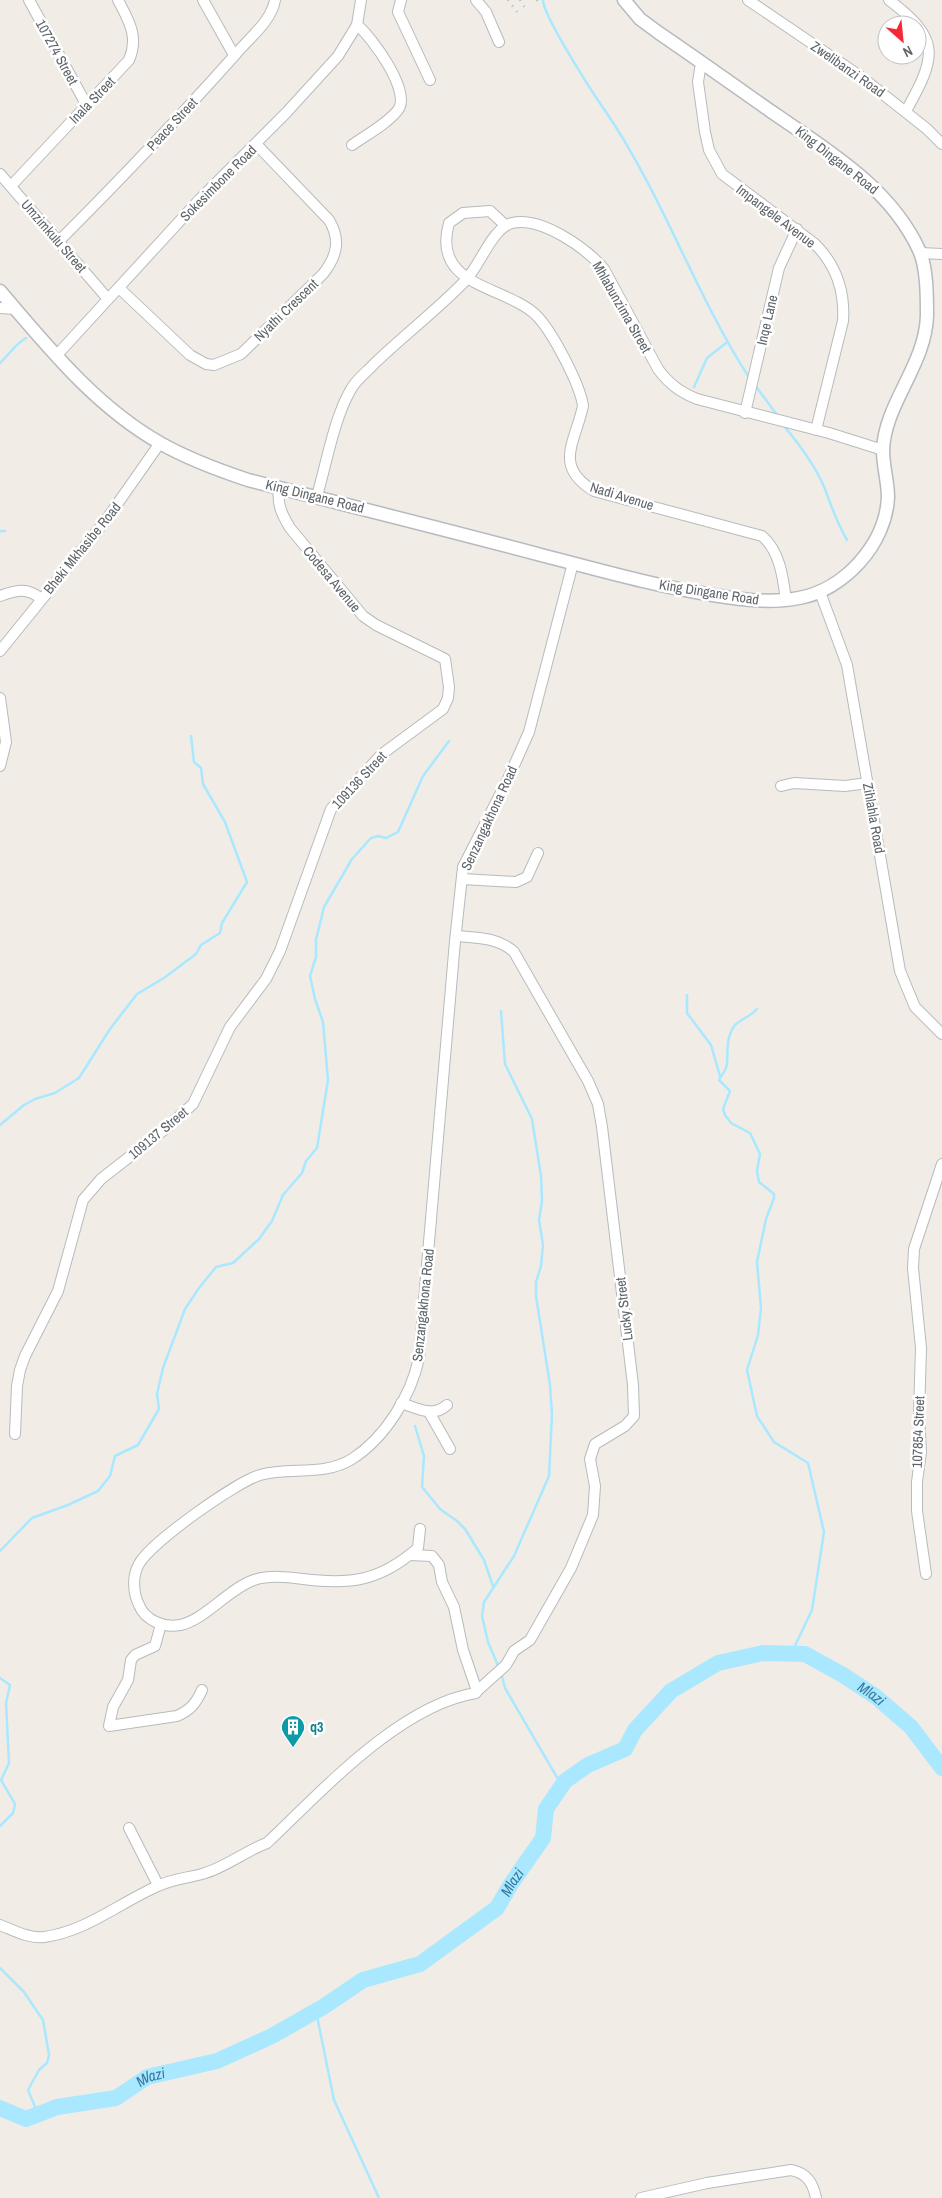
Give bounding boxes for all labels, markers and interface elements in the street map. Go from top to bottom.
north arrow [877,15,927,65]
street label: 107274 Street [32,16,82,88]
street label: Zwelibanzi Road [808,37,888,101]
text: N [900,42,916,61]
street label: Inala Street [65,73,119,127]
street label: Peace Street [143,94,201,154]
street label: King Dingane Road [792,122,882,198]
street label: Sokesimbone Road [176,141,260,225]
street label: Impangele Avenue [733,180,819,252]
street label: Umzimkulu Street [17,196,91,276]
street label: Mhlabunzima Street [589,258,655,356]
street label: Nyathi Crescent [250,275,322,345]
street label: Inqe Lane [752,293,782,347]
street label: King Dingane Road [264,475,366,517]
street label: Nadi Avenue [588,478,656,514]
street label: Bheki Mkhasibe Road [39,498,125,598]
street label: Codesa Avenue [299,542,365,616]
street label: King Dingane Road [658,575,760,609]
street label: 109136 Street [328,747,390,813]
street label: Senzangakhona Road [457,763,521,873]
street label: Zihlahla Road [859,781,889,855]
street label: 109137 Street [125,1103,191,1163]
street label: Senzangakhona Road [408,1248,438,1362]
street label: Lucky Street [611,1276,637,1342]
street label: 107854 Street [908,1396,928,1468]
water label: Mlazi [854,1676,890,1711]
building icon: q3 [280,1714,306,1748]
place label: q3 [310,1718,323,1736]
water label: Mlazi [495,1863,529,1900]
water label: Mlazi [131,2062,167,2092]

